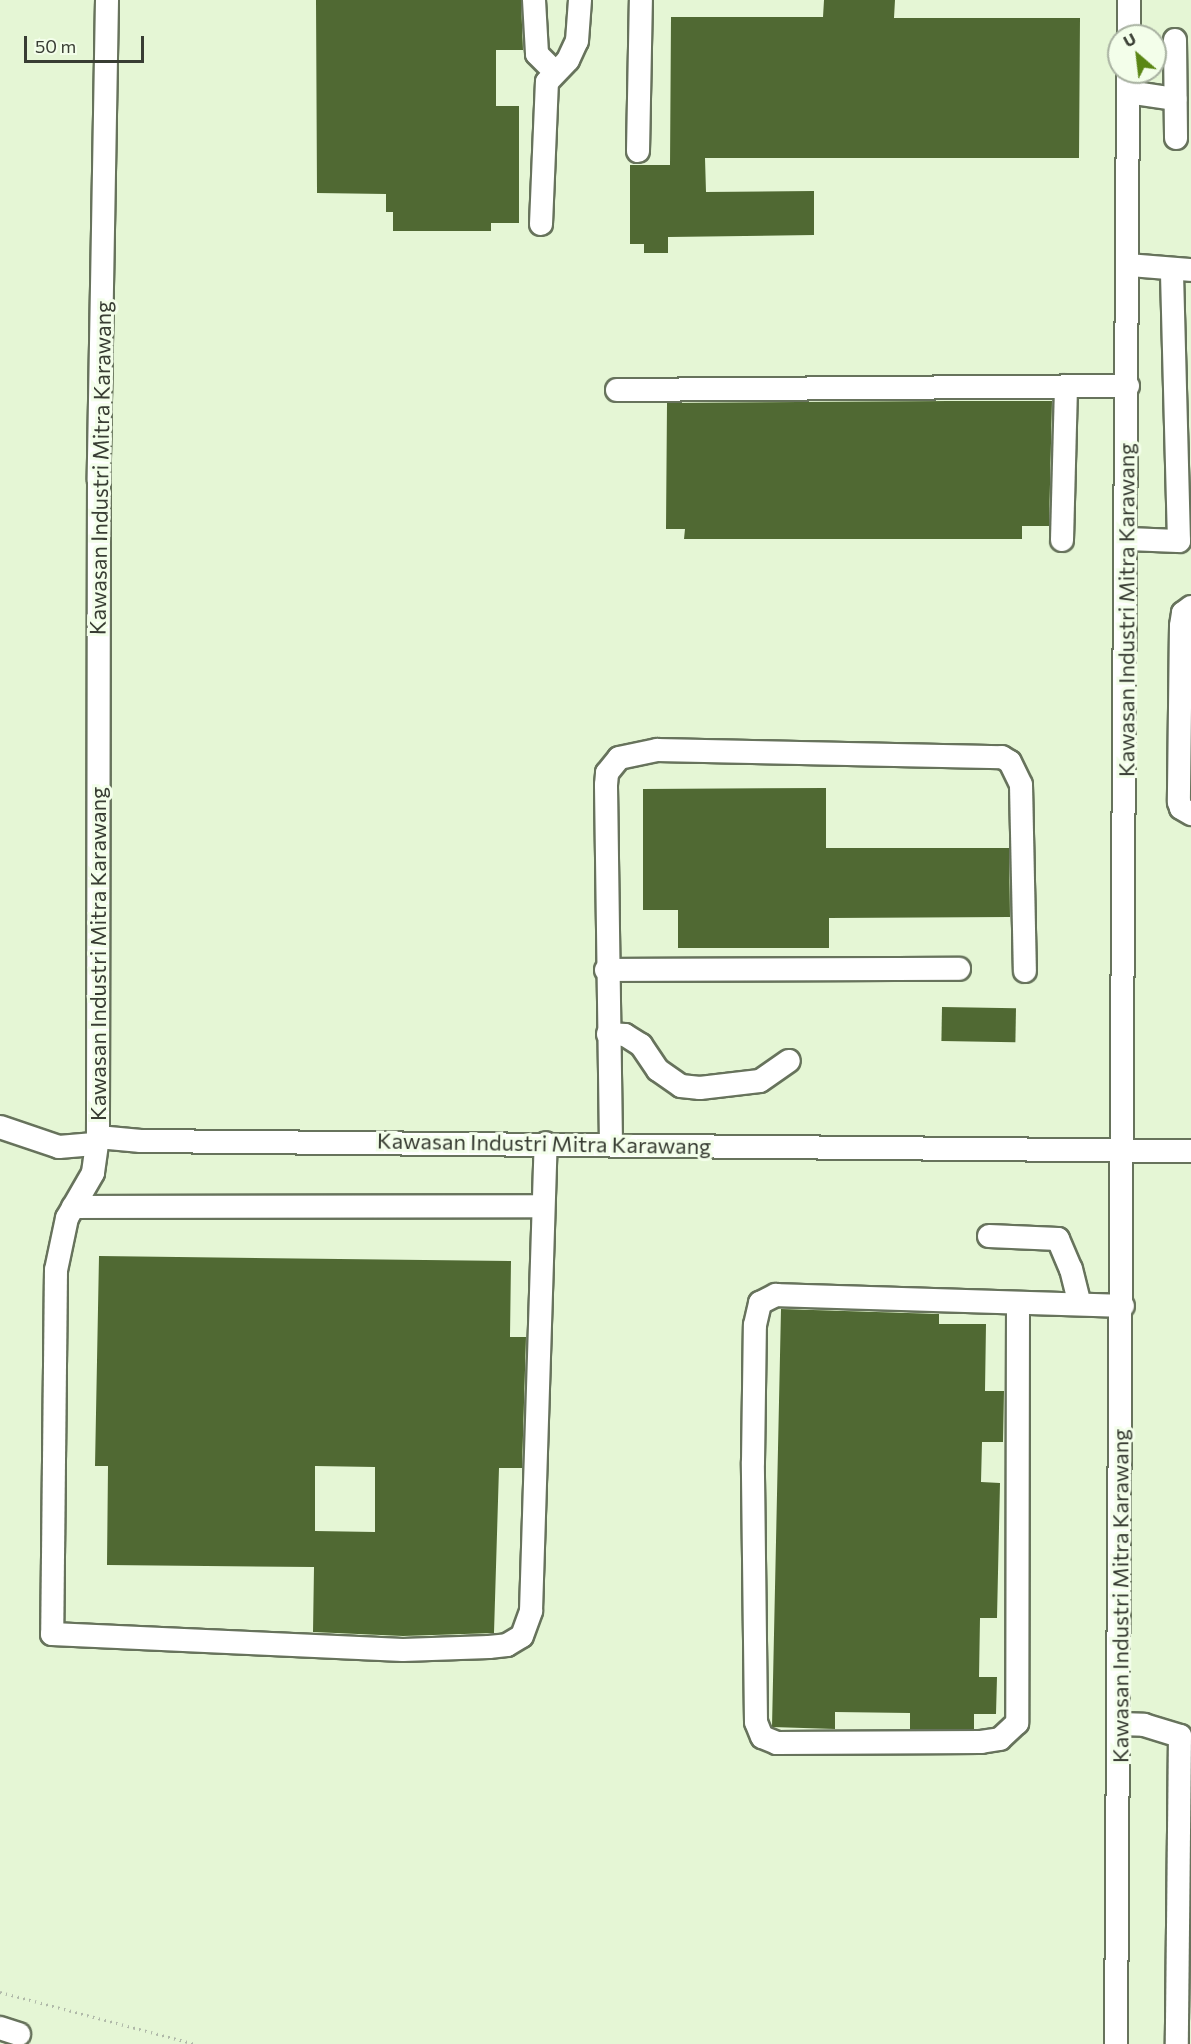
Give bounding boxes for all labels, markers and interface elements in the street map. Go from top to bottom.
scale bar [27,24,147,62]
north arrow [1107,24,1167,84]
text: U [1120,28,1139,51]
text: 50 m [35,35,76,57]
street label: Kawasan Industri Mitra Karawang [84,301,116,635]
street label: Kawasan Industri Mitra Karawang [1113,443,1139,777]
street label: Kawasan Industri Mitra Karawang [85,787,111,1121]
street label: Kawasan Industri Mitra Karawang [377,1127,711,1159]
street label: Kawasan Industri Mitra Karawang [1107,1429,1133,1763]

